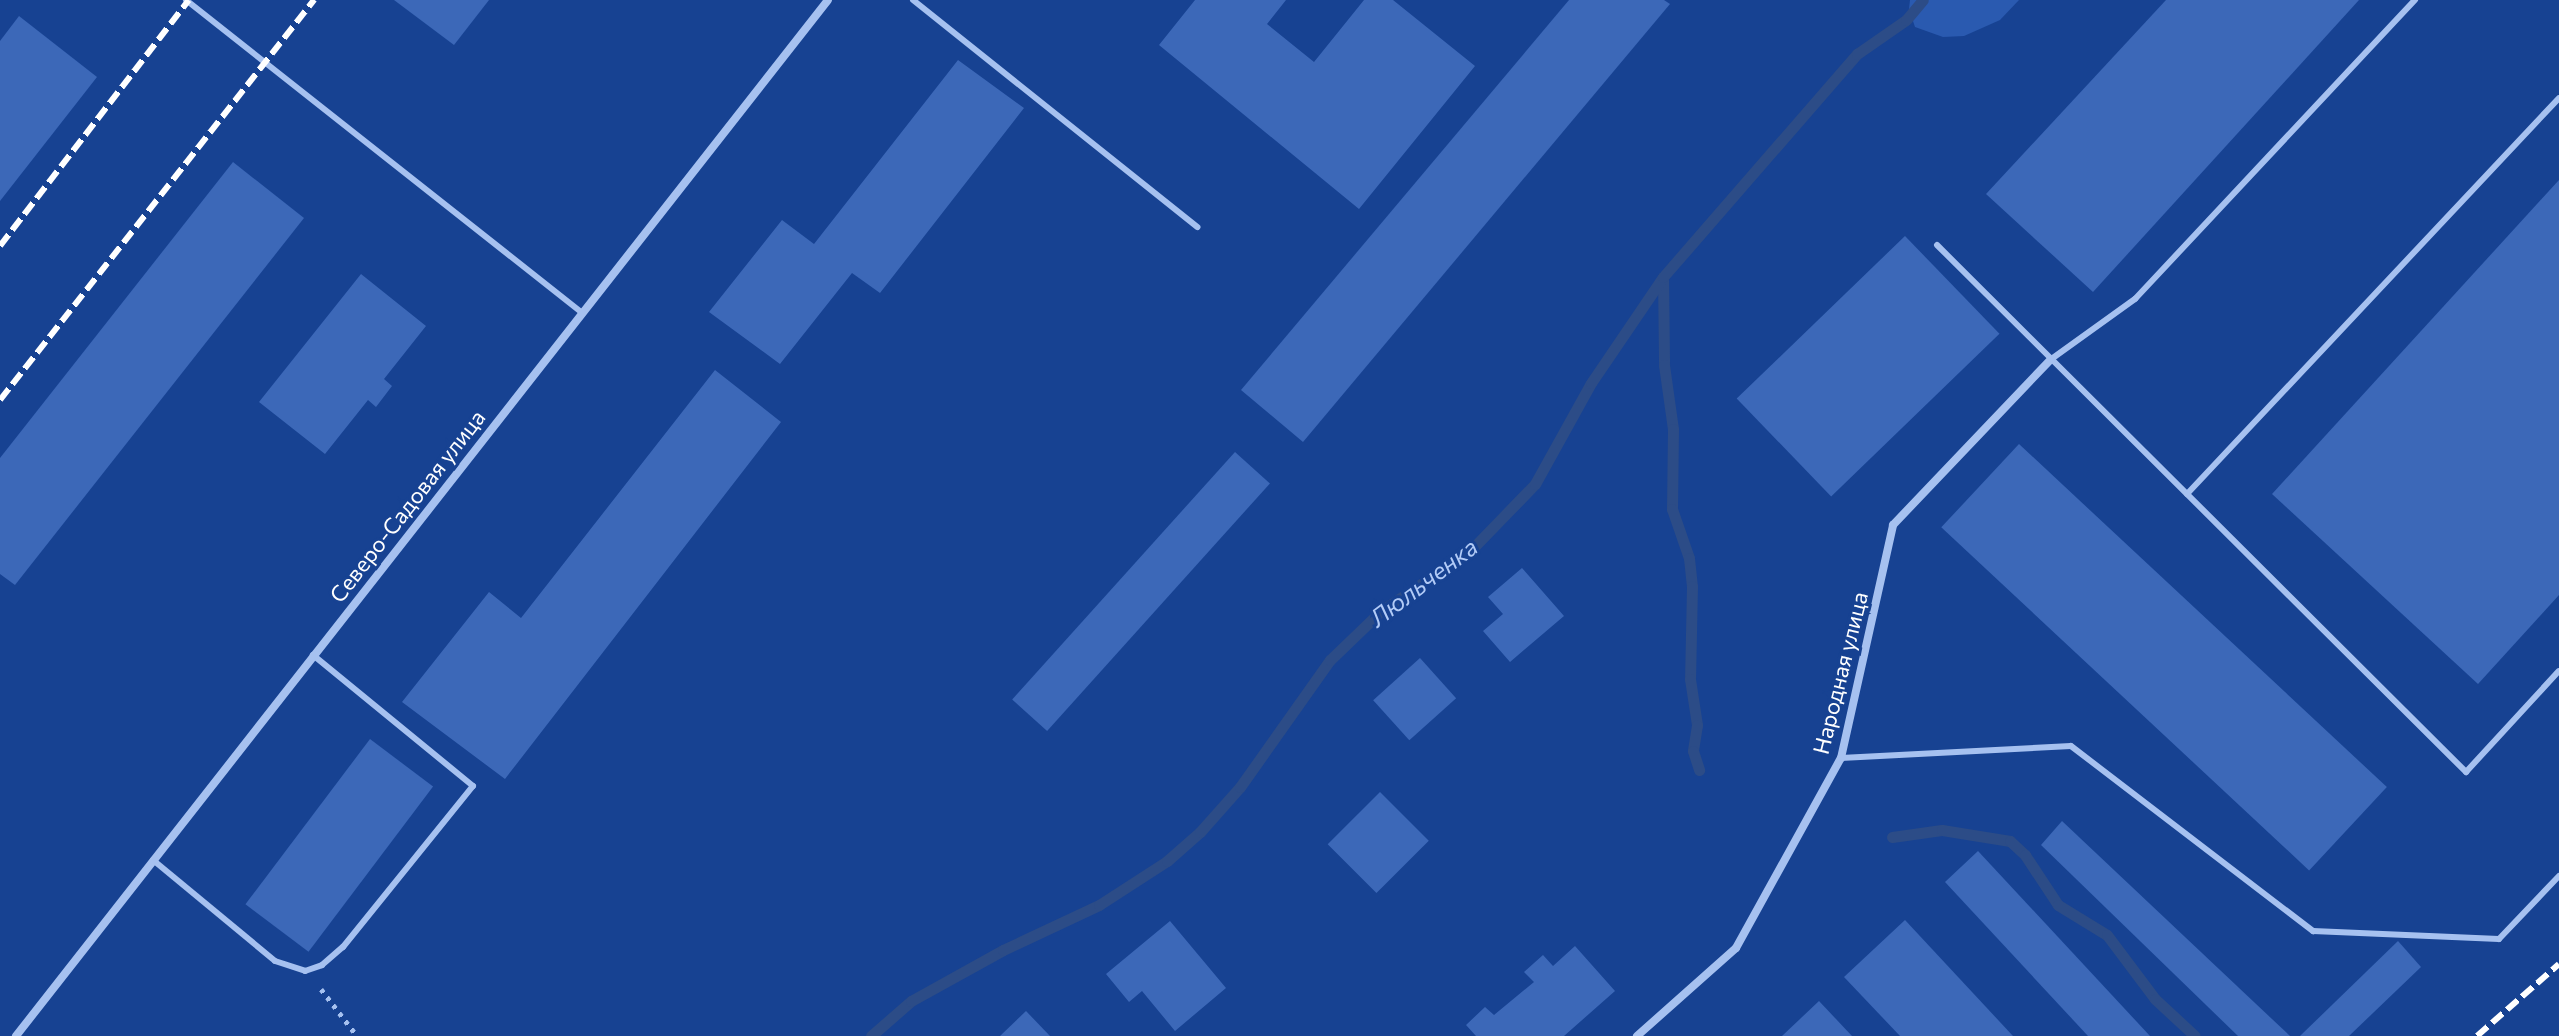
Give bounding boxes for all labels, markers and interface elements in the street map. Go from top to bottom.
street label: Северо-Садовая улица [324,405,490,607]
water label: Люльченка [1363,532,1483,632]
street label: Народная улица [1807,589,1873,757]

